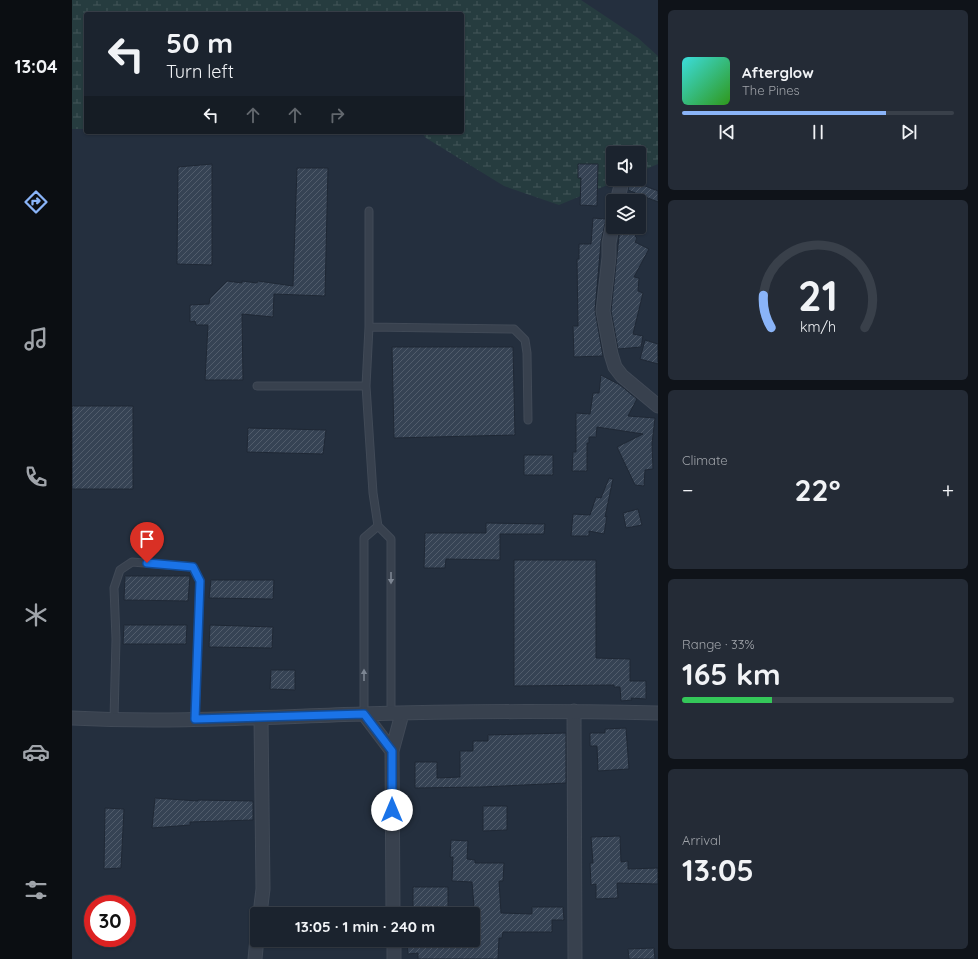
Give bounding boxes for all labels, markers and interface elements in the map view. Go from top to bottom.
text: 50 m [166,25,233,60]
icon: left [100,28,152,80]
text: 13:04 [14,55,58,78]
text: Turn left [166,60,234,83]
text: Afterglow [742,63,814,82]
text: The Pines [742,82,800,98]
icon: left [200,104,222,126]
icon: ahead [242,104,264,126]
icon: ahead [284,104,306,126]
icon: right [326,104,348,126]
icon: previous [716,121,738,143]
icon: pause [807,121,829,143]
icon: next [898,121,920,143]
map controls [606,146,646,234]
button: sound [606,146,646,186]
icon: directions [22,188,50,216]
button: layers [606,194,646,234]
text: 21 [798,268,838,320]
text: km/h [800,317,836,335]
icon: music [22,325,50,353]
text: Climate [682,452,728,468]
icon: phone [22,463,50,491]
text: 22° [795,471,840,509]
text: − [682,476,693,504]
text: + [942,476,954,504]
pin [130,522,164,563]
icon: arrive [136,528,158,550]
one-way arrow [388,572,394,585]
icon: climate [22,601,50,629]
text: Range · 33% [682,636,755,652]
text: 165 km [682,655,781,693]
one-way arrow [361,668,367,681]
icon: car [22,738,50,766]
position arrow [371,789,413,831]
text: Arrival [682,832,721,848]
text: 13:05 [682,851,754,889]
icon: filters [22,876,50,904]
speed limit sign: 30 [84,895,136,947]
text: 13:05 · 1 min · 240 m [295,917,435,936]

